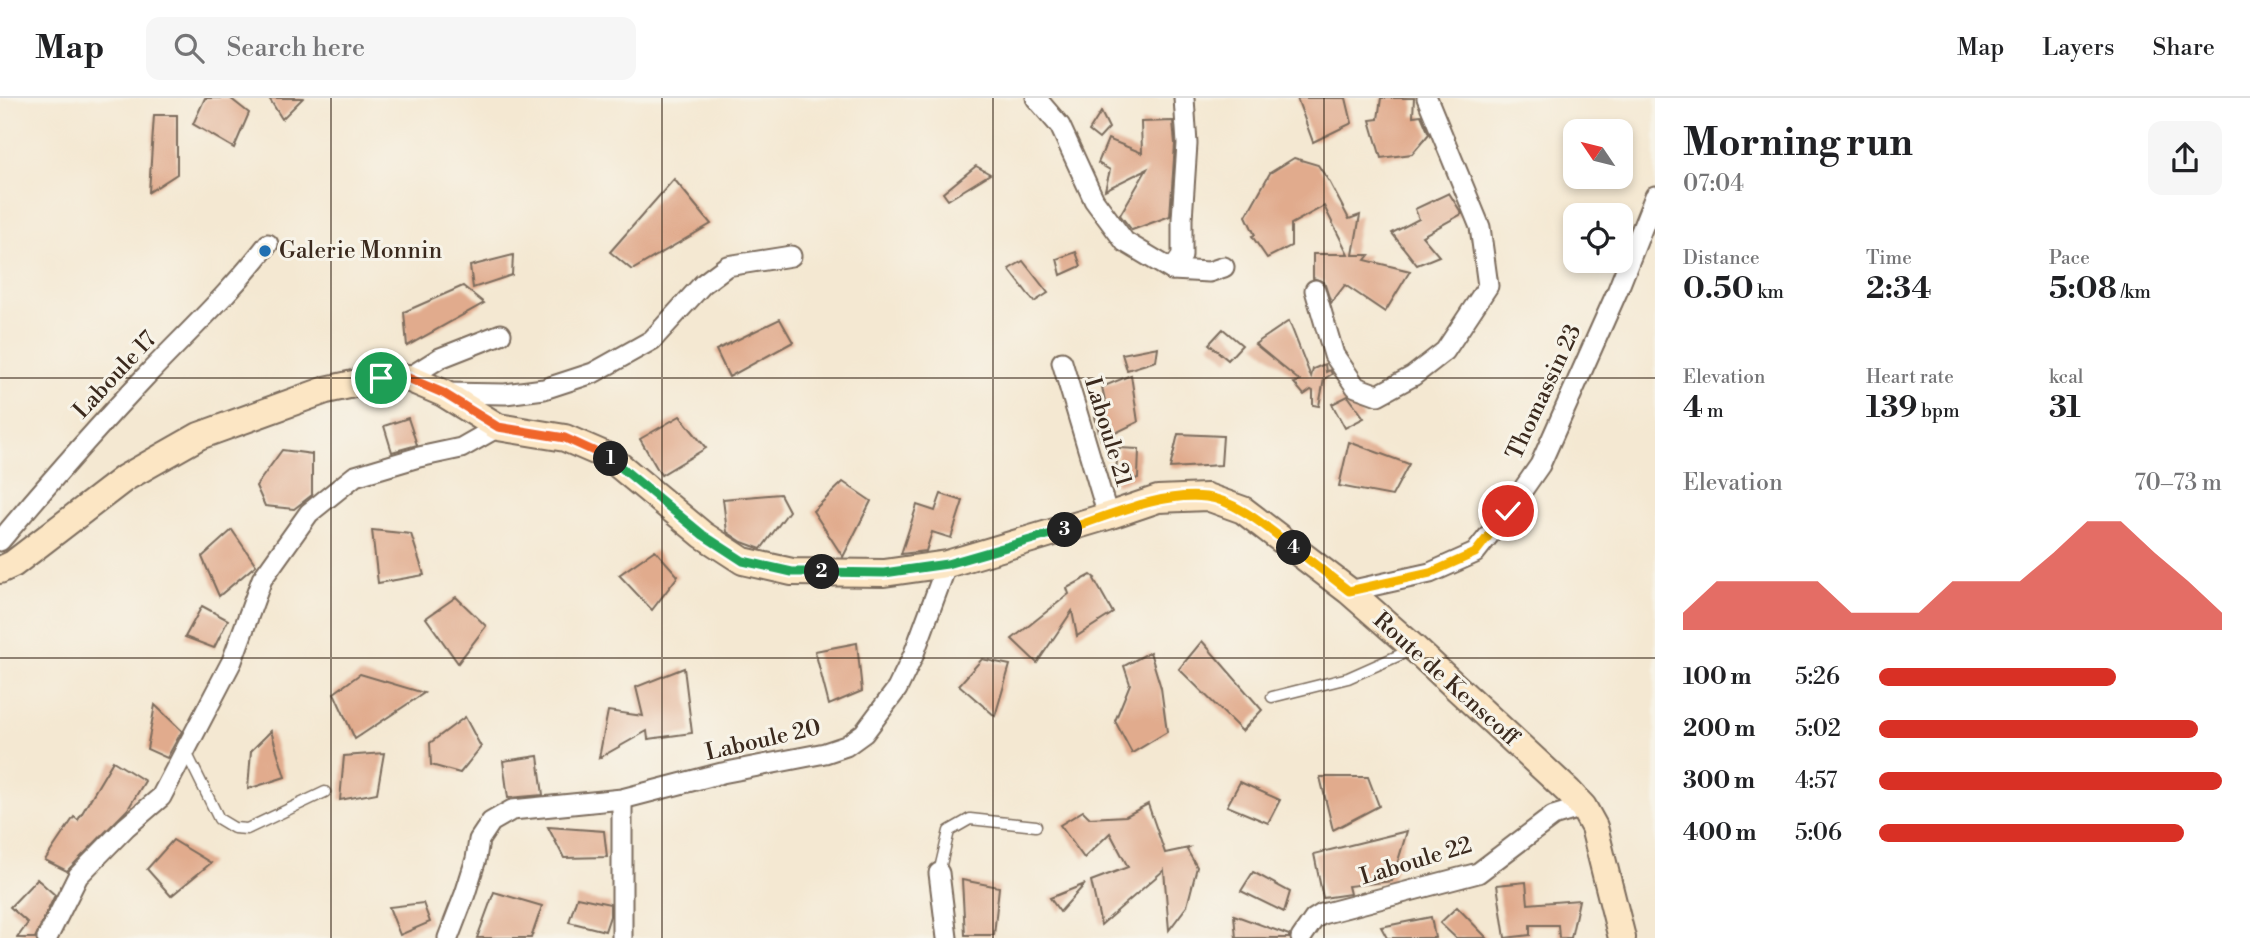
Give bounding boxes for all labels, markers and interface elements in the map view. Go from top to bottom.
search box [146,17,636,80]
text: Map [35,28,104,69]
icon: search [170,29,208,67]
text: Search here [226,32,365,64]
text: Map [1957,33,2004,63]
text: Layers [2042,33,2114,63]
text: Share [2152,33,2215,63]
north arrow [1563,119,1633,189]
map controls [1563,119,1633,273]
text: Morning run [1683,120,1913,167]
button: share [2148,121,2222,195]
text: 07:04 [1683,170,1744,198]
button: locate [1563,203,1633,273]
place label: Galerie Monnin [279,237,443,265]
marker: Galerie Monnin [257,243,273,259]
text: Distance [1683,246,1760,270]
text: Time [1866,246,1912,270]
text: Pace [2049,246,2090,270]
text: 0.50 [1683,270,1753,308]
text: 2:34 [1866,270,1932,308]
text: 5:08 [2049,270,2117,308]
text: km [1753,280,1784,304]
text: /km [2117,280,2151,304]
street label: Thomassin 23 [1500,320,1588,464]
street label: Laboule 17 [67,325,163,425]
pin [351,348,411,408]
icon: arrive [362,359,400,397]
text: Elevation [1683,365,1765,389]
text: Heart rate [1866,365,1954,389]
text: kcal [2049,365,2083,389]
street label: Laboule 21 [1078,374,1138,490]
text: 4 [1683,389,1703,427]
text: 139 [1866,389,1917,427]
text: 31 [2049,389,2081,427]
text: m [1703,399,1724,423]
text: bpm [1917,399,1960,423]
pin: 1 [594,442,628,476]
text: 1 [606,446,615,470]
text: Elevation [1683,469,1783,497]
text: 70–73 m [2134,469,2222,497]
pin [1478,481,1538,541]
icon: check [1489,492,1527,530]
pin: 3 [1048,512,1082,548]
text: 3 [1059,517,1070,541]
pin: 4 [1276,531,1312,566]
text: 4 [1287,535,1300,559]
pin: 2 [804,554,840,589]
text: 2 [816,559,827,583]
street label: Route de Kenscoff [1367,606,1526,753]
text: 100 m [1683,663,1751,691]
text: 5:26 [1795,663,1840,691]
street label: Laboule 20 [703,713,823,767]
text: 200 m [1683,715,1755,743]
text: 5:02 [1795,715,1841,743]
text: 300 m [1683,767,1755,795]
text: 4:57 [1795,767,1837,795]
text: 400 m [1683,819,1756,847]
text: 5:06 [1795,819,1842,847]
street label: Laboule 22 [1357,831,1475,891]

